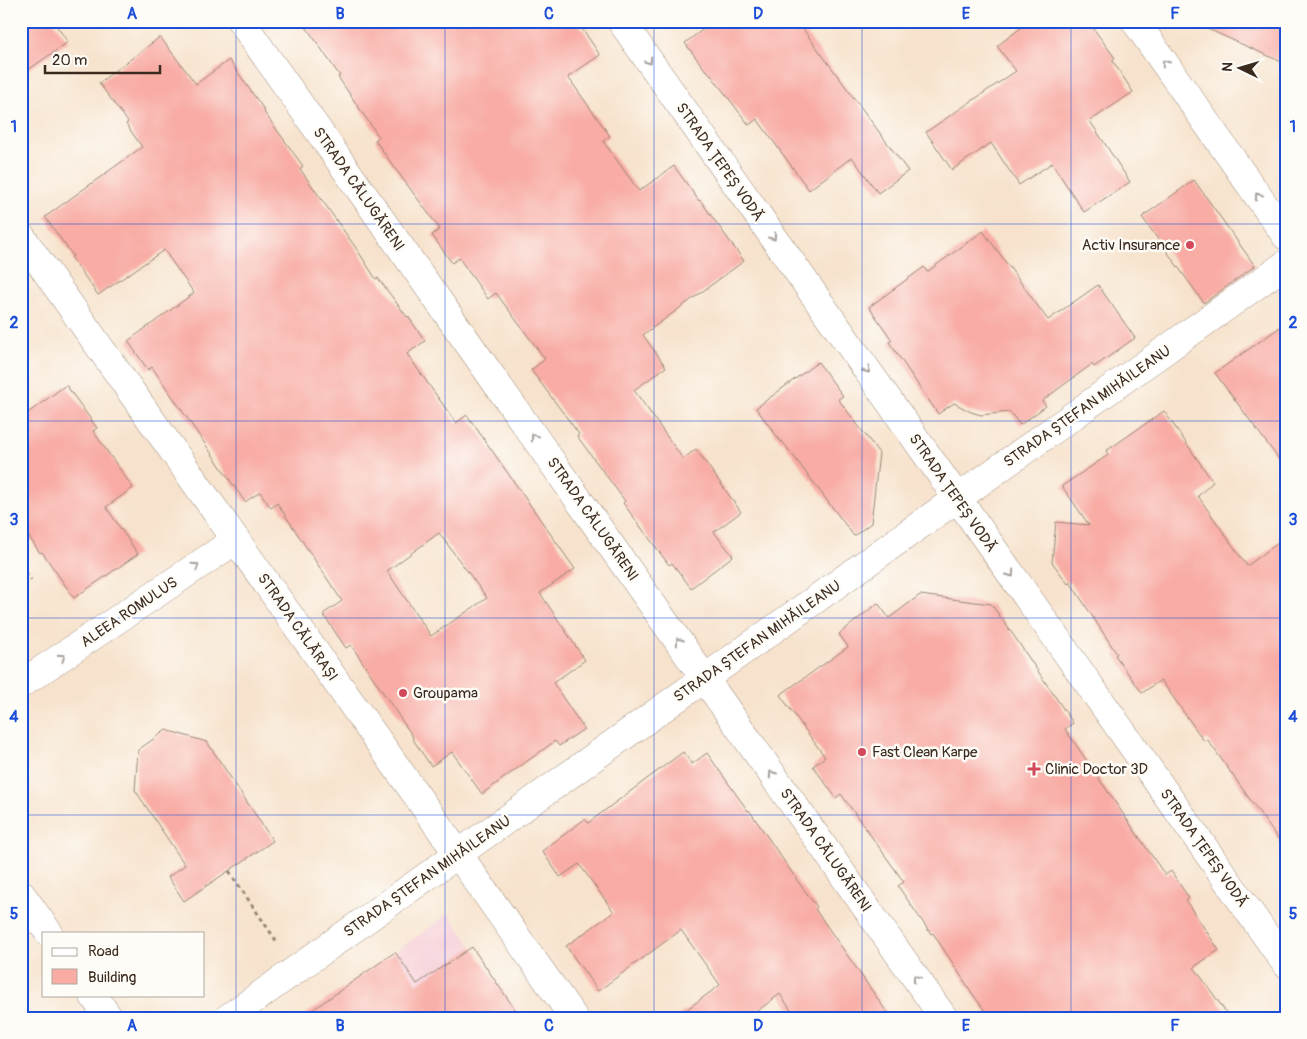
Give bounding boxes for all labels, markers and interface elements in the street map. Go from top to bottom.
text: A [127,4,138,24]
text: B [335,4,345,24]
text: C [544,4,554,24]
text: D [753,4,763,24]
text: E [962,4,971,24]
text: F [1170,4,1180,24]
scale bar [45,42,160,74]
north arrow [1214,42,1264,92]
text: 20 m [52,51,87,70]
one-way arrow [643,55,652,65]
one-way arrow [1162,59,1171,69]
text: N [1219,61,1236,72]
street label: STRADA ȚEPEȘ VODĂ [672,99,768,225]
text: 1 [11,117,17,137]
text: 1 [1290,117,1296,137]
street label: STRADA CĂLUGĂRENI [309,124,408,255]
one-way arrow [1255,192,1264,202]
one-way arrow [767,231,776,241]
place label: Activ Insurance [1082,236,1181,255]
marker: Activ Insurance [1184,239,1196,251]
text: 2 [10,313,19,333]
text: 2 [1289,313,1298,333]
street label: STRADA ȘTEFAN MIHĂILEANU [1000,341,1175,472]
one-way arrow [861,364,870,373]
street label: STRADA ȚEPEȘ VODĂ [905,430,1001,556]
one-way arrow [531,433,540,442]
street label: STRADA CĂLUGĂRENI [543,454,642,585]
text: 3 [10,510,19,530]
text: 3 [1289,510,1298,530]
one-way arrow [191,563,200,573]
one-way arrow [1005,568,1014,578]
street label: STRADA CĂLĂRAȘI [253,570,342,685]
street label: ALEEA ROMULUS [77,573,181,652]
street label: STRADA ȘTEFAN MIHĂILEANU [670,576,845,707]
one-way arrow [676,637,685,647]
one-way arrow [56,654,65,663]
place label: Groupama [413,684,478,703]
marker: Groupama [397,687,409,699]
text: 4 [9,707,19,727]
text: 4 [1288,707,1298,727]
place label: Fast Clean Karpe [872,743,978,762]
marker: Fast Clean Karpe [856,746,868,758]
place label: Clinic Doctor 3D [1045,760,1148,779]
marker: Clinic Doctor 3D [1027,762,1041,776]
one-way arrow [769,770,778,779]
street label: STRADA CĂLUGĂRENI [776,785,875,916]
street label: STRADA ȚEPEȘ VODĂ [1156,785,1252,911]
street label: STRADA ȘTEFAN MIHĂILEANU [340,811,515,942]
text: 5 [10,904,19,924]
text: 5 [1289,904,1298,924]
legend [42,932,205,996]
text: Road [88,942,119,961]
text: Building [88,968,136,987]
one-way arrow [913,974,922,984]
text: A [127,1016,138,1036]
text: B [335,1016,345,1036]
text: C [544,1016,554,1036]
text: D [753,1016,763,1036]
text: E [962,1016,971,1036]
text: F [1170,1016,1180,1036]

